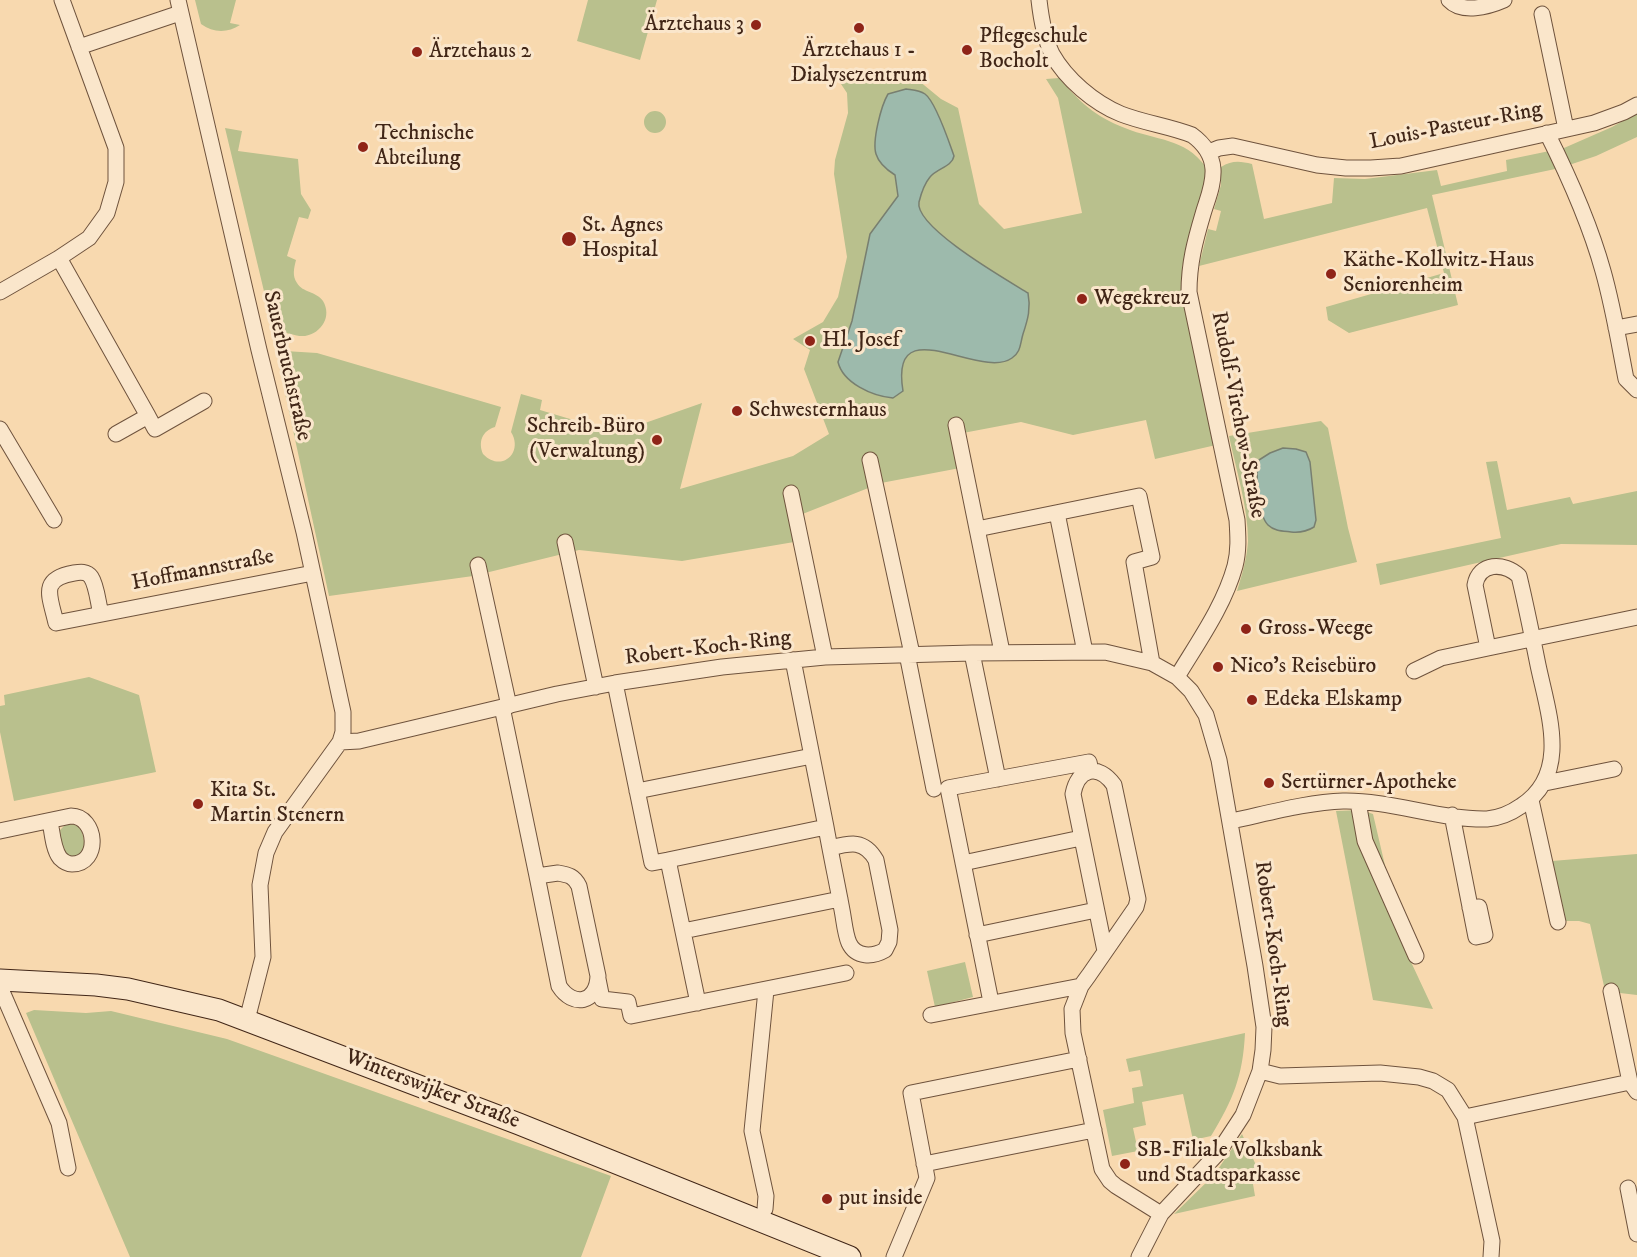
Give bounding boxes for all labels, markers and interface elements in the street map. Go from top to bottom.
place label: Ärztehaus 3 [644,12,744,38]
marker: Ärztehaus 3 [749,18,763,32]
marker: Ärztehaus 1 - Dialysezentrum [852,21,866,35]
place label: Pflegeschule Bocholt [979,24,1088,76]
place label: Ärztehaus 1 - Dialysezentrum [790,38,928,90]
place label: Ärztehaus 2 [429,39,531,65]
marker: Pflegeschule Bocholt [960,43,974,57]
marker: Ärztehaus 2 [410,45,424,59]
street label: Louis-Pasteur-Ring [1368,97,1544,157]
place label: Technische Abteilung [375,121,474,172]
marker: Technische Abteilung [356,140,370,154]
place label: St. Agnes Hospital [582,213,663,264]
marker: St. Agnes Hospital [560,230,578,248]
place label: Käthe-Kollwitz-Haus Seniorenheim [1343,248,1534,300]
marker: Käthe-Kollwitz-Haus Seniorenheim [1324,267,1338,281]
place label: Wegekreuz [1094,286,1190,312]
street label: Sauerbruchstraße [256,288,316,444]
marker: Wegekreuz [1075,292,1089,306]
street label: Rudolf-Virchow-Straße [1204,309,1270,521]
place label: Hl. Josef [822,328,900,354]
marker: Hl. Josef [803,334,817,348]
place label: Schwesternhaus [749,398,887,424]
marker: Schwesternhaus [730,404,744,418]
place label: Schreib-Büro (Verwaltung) [527,414,645,466]
marker: Schreib-Büro (Verwaltung) [650,433,664,447]
street label: Hoffmannstraße [130,544,276,598]
place label: Gross-Weege [1258,616,1373,642]
marker: Gross-Weege [1239,622,1253,636]
street label: Robert-Koch-Ring [623,626,793,672]
place label: Nico's Reisebüro [1230,654,1376,680]
marker: Nico's Reisebüro [1211,660,1225,674]
place label: Edeka Elskamp [1264,687,1402,713]
marker: Edeka Elskamp [1245,693,1259,707]
place label: Sertürner-Apotheke [1281,770,1457,796]
marker: Sertürner-Apotheke [1262,776,1276,790]
place label: Kita St. Martin Stenern [210,778,344,830]
marker: Kita St. Martin Stenern [191,797,205,811]
street label: Robert-Koch-Ring [1247,859,1297,1029]
street label: Winterswijker Straße [341,1045,523,1135]
place label: SB-Filiale Volksbank und Stadtsparkasse [1137,1138,1323,1190]
marker: SB-Filiale Volksbank und Stadtsparkasse [1118,1157,1132,1171]
place label: put inside [839,1186,923,1212]
marker: put inside [820,1192,834,1206]

